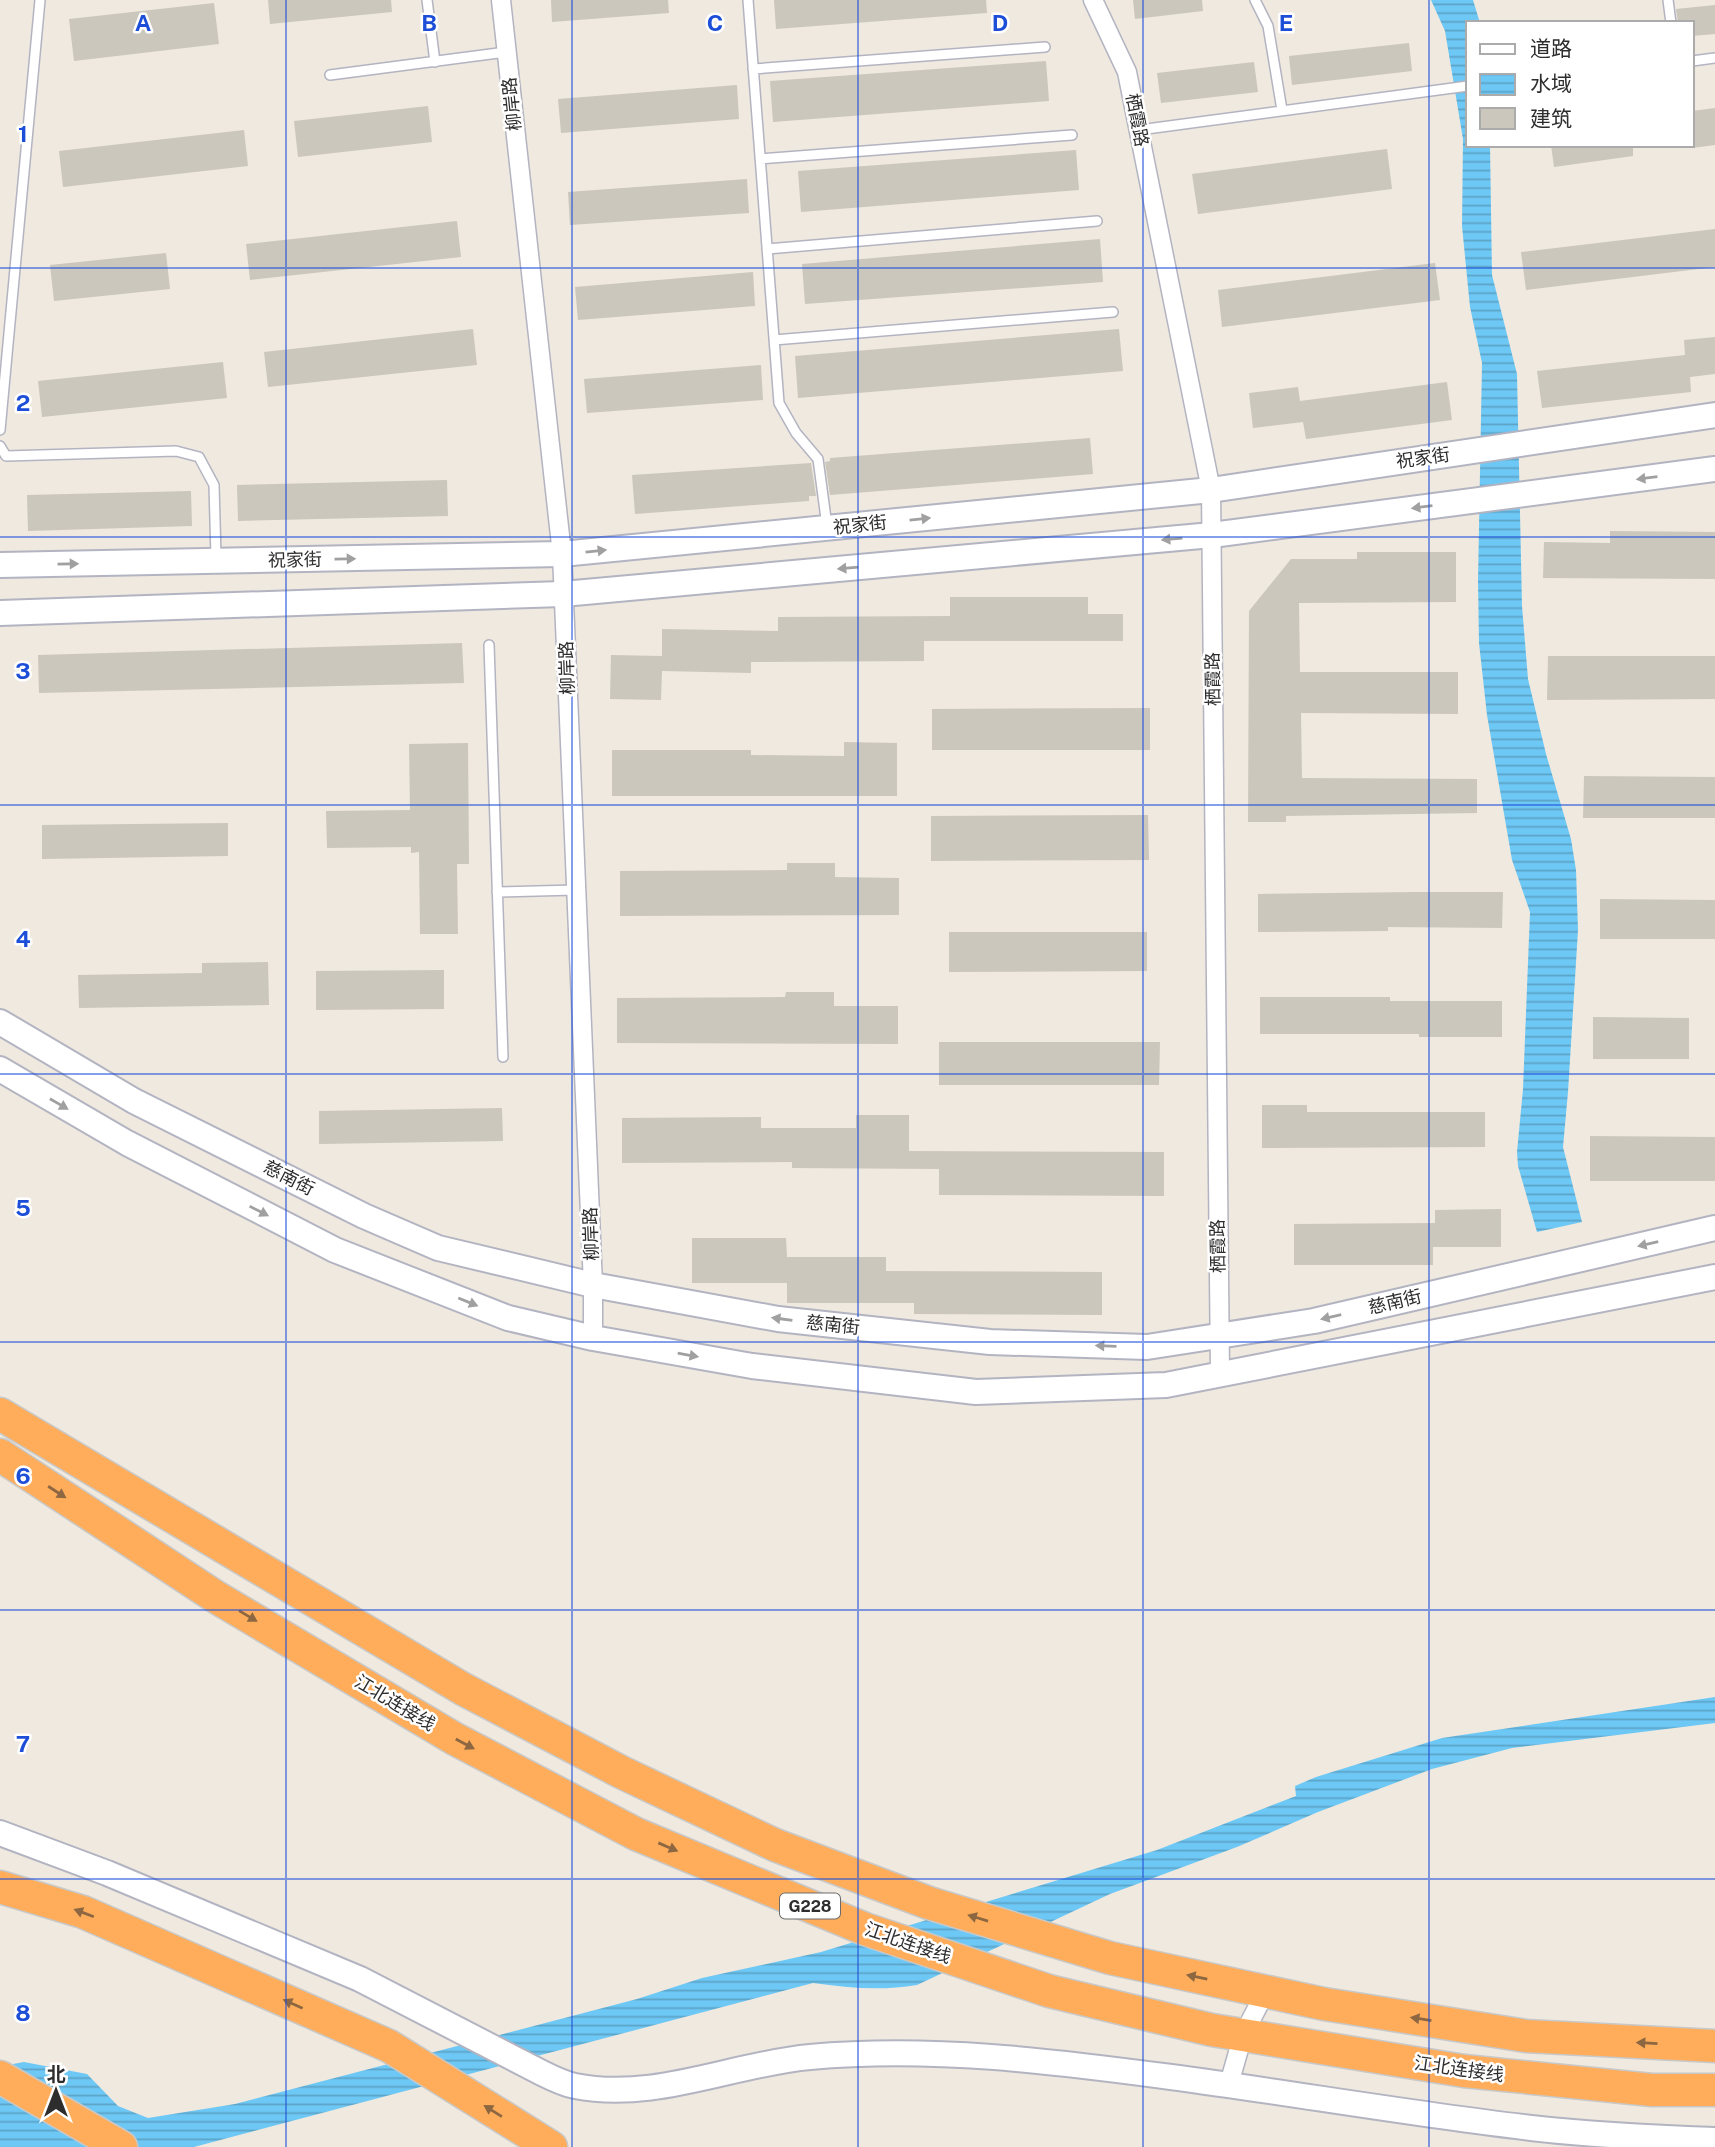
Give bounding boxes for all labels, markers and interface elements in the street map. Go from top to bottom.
text: A [135,9,152,36]
text: B [421,9,437,36]
text: C [707,9,723,36]
text: D [992,9,1008,36]
text: E [1279,9,1293,36]
legend [1466,21,1694,147]
text: 道路 [1530,36,1572,61]
text: 水域 [1530,71,1572,96]
street label: 柳岸路 [498,76,525,132]
street label: 栖霞路 [1122,91,1153,148]
text: 建筑 [1530,106,1572,131]
text: 1 [18,120,28,147]
text: 2 [16,389,30,416]
street label: 祝家街 [1395,443,1451,472]
one-way arrow [1636,472,1658,483]
one-way arrow [1411,502,1433,513]
street label: 祝家街 [832,511,888,538]
one-way arrow [910,513,932,524]
one-way arrow [1161,533,1183,544]
one-way arrow [586,545,608,556]
street label: 祝家街 [268,549,322,570]
one-way arrow [334,553,356,565]
one-way arrow [57,558,79,570]
one-way arrow [836,563,858,574]
street label: 柳岸路 [555,641,578,695]
street label: 栖霞路 [1202,652,1223,706]
text: 3 [15,657,31,684]
text: 4 [15,925,31,952]
one-way arrow [49,1097,68,1110]
street label: 慈南街 [260,1156,318,1199]
text: 5 [15,1194,31,1221]
one-way arrow [249,1205,269,1217]
street label: 柳岸路 [579,1207,602,1261]
street label: 栖霞路 [1207,1219,1228,1273]
one-way arrow [1637,1238,1659,1249]
street label: 慈南街 [1366,1285,1424,1318]
one-way arrow [457,1297,478,1308]
street label: 慈南街 [805,1311,861,1338]
one-way arrow [1320,1311,1342,1322]
one-way arrow [771,1313,793,1324]
one-way arrow [1095,1340,1117,1351]
one-way arrow [677,1350,699,1361]
text: 6 [15,1462,31,1489]
one-way arrow [47,1486,67,1499]
one-way arrow [239,1610,258,1622]
street label: 江北连接线 [351,1670,439,1735]
text: 7 [16,1730,30,1757]
one-way arrow [455,1738,475,1750]
one-way arrow [658,1841,678,1853]
road number: G228 [780,1894,840,1918]
one-way arrow [74,1907,95,1918]
one-way arrow [967,1912,988,1923]
street label: 江北连接线 [862,1918,954,1967]
one-way arrow [1186,1971,1208,1982]
one-way arrow [282,1998,303,2009]
text: 8 [15,1999,31,2026]
one-way arrow [1410,2013,1432,2024]
one-way arrow [1636,2037,1658,2048]
street label: 江北连接线 [1413,2052,1505,2085]
north arrow [21,2056,91,2126]
text: 北 [46,2063,66,2085]
one-way arrow [483,2104,502,2117]

